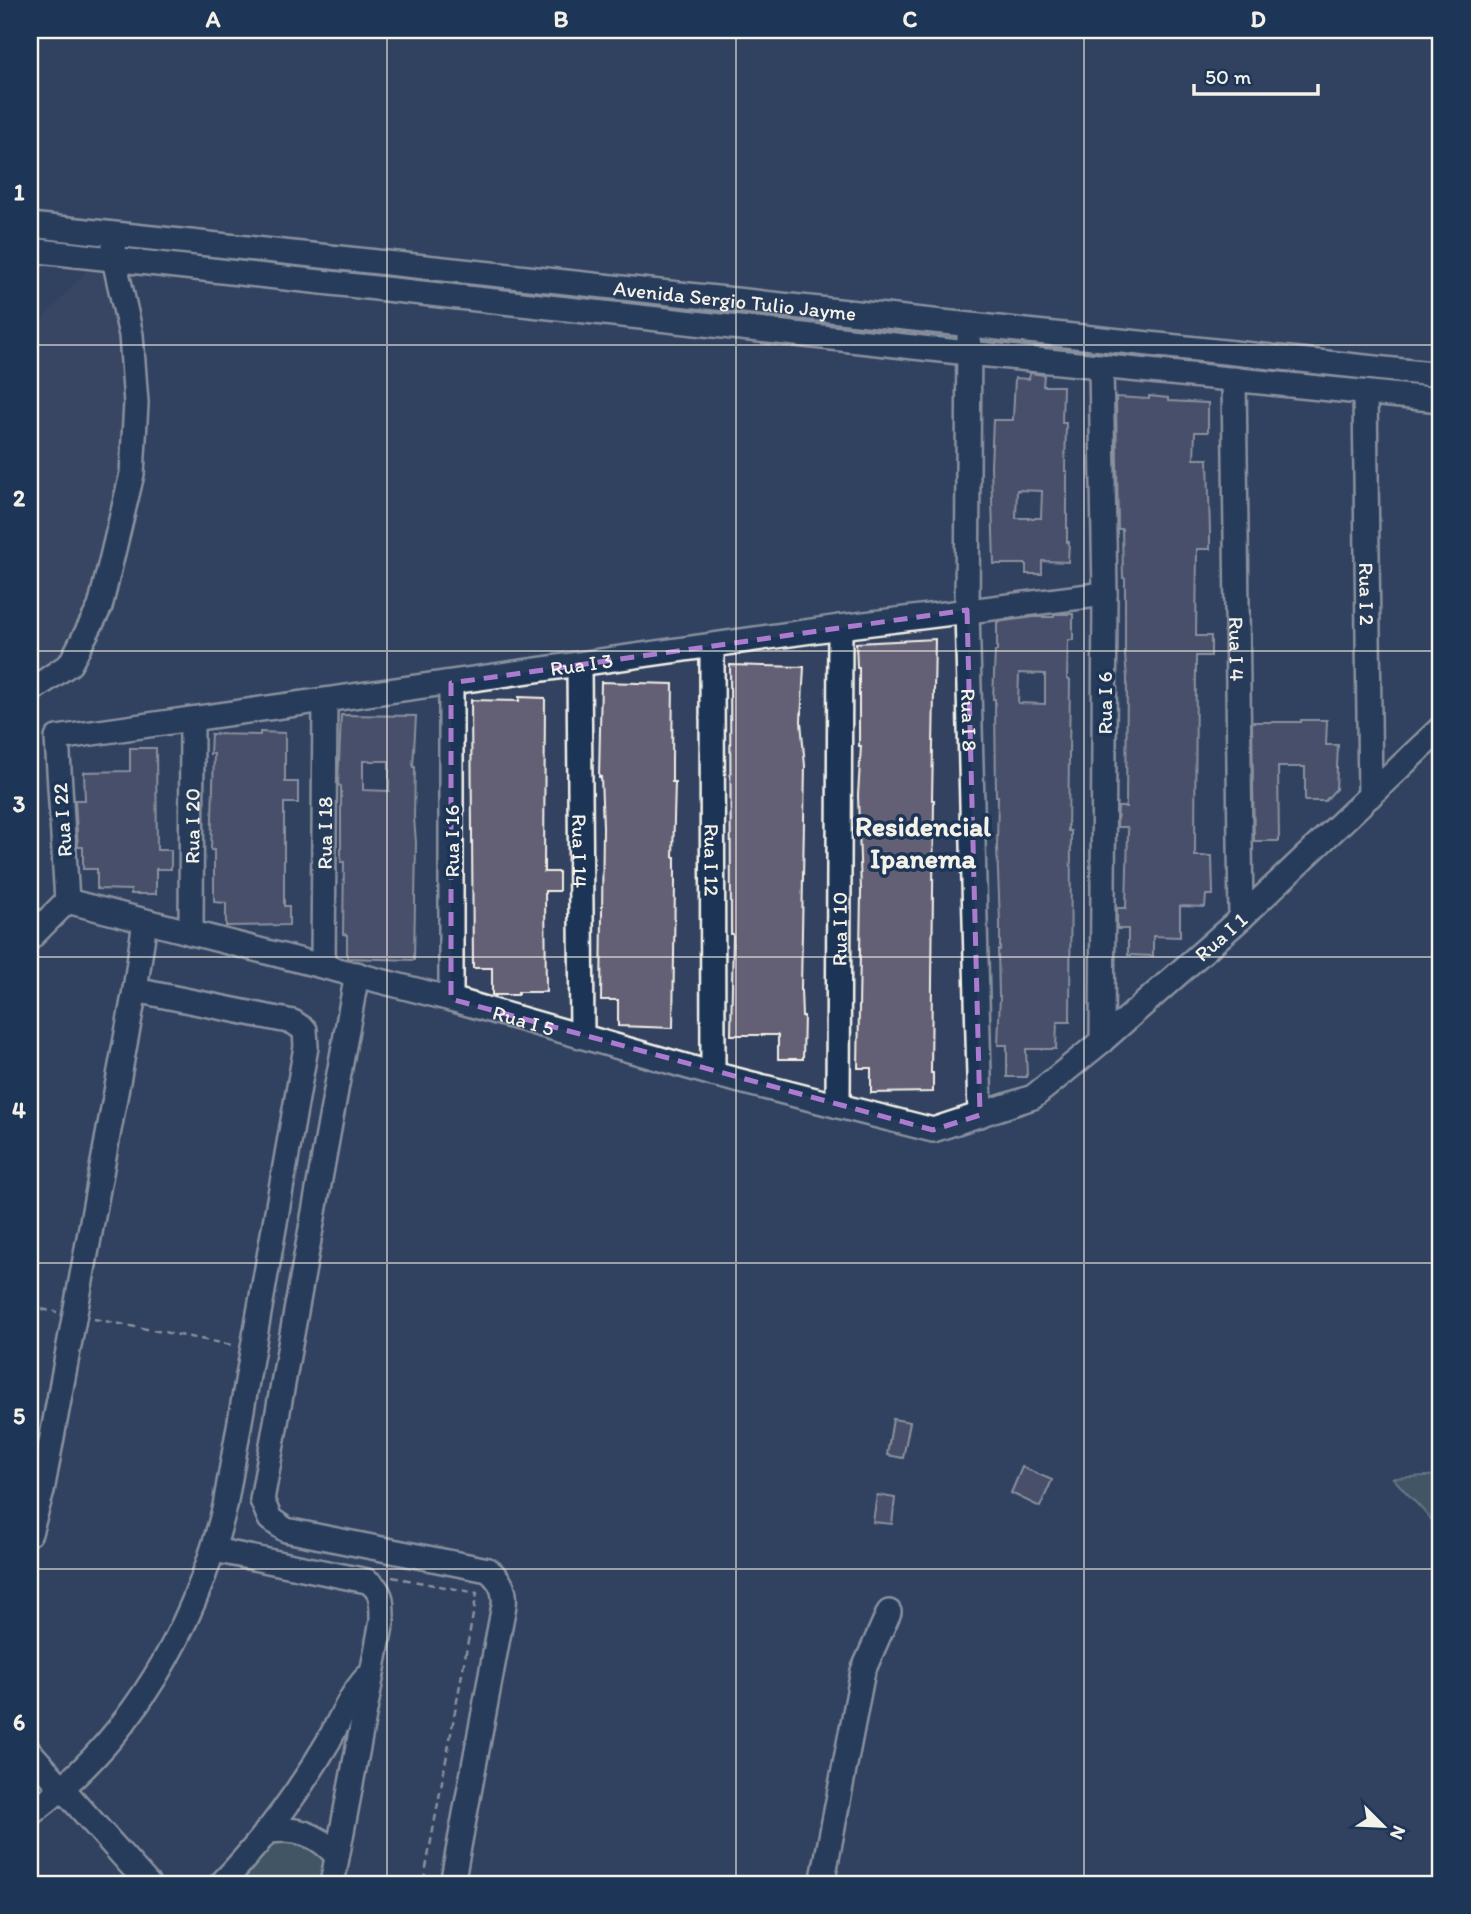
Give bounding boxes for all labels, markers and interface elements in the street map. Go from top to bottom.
text: A [205,5,221,33]
text: B [554,5,569,33]
text: C [903,5,918,33]
text: D [1250,5,1266,33]
scale bar [1194,52,1319,96]
text: 50 m [1205,64,1252,89]
text: 1 [14,178,25,206]
street label: Avenida Sergio Tulio Jayme [612,275,858,325]
text: 2 [13,484,26,512]
street label: Rua I 2 [1355,562,1380,626]
street label: Rua I 4 [1225,617,1250,682]
street label: Rua I 3 [548,647,615,680]
street label: Rua I 6 [1092,671,1117,735]
street label: Rua I 8 [957,688,983,752]
street label: Rua I 22 [47,782,77,858]
street label: Rua I 20 [179,788,204,864]
text: 3 [13,790,26,818]
street label: Rua I 18 [311,796,337,870]
street label: Rua I 16 [439,805,464,877]
district label: Residencial Ipanema [855,809,991,875]
street label: Rua I 14 [568,814,593,889]
street label: Rua I 12 [700,824,725,896]
street label: Rua I 10 [826,892,851,966]
street label: Rua I 1 [1189,906,1252,966]
street label: Rua I 5 [490,999,557,1041]
text: 4 [12,1096,26,1124]
text: 5 [13,1402,25,1430]
text: 6 [13,1708,25,1736]
north arrow [1348,1792,1418,1862]
text: N [1385,1822,1411,1843]

